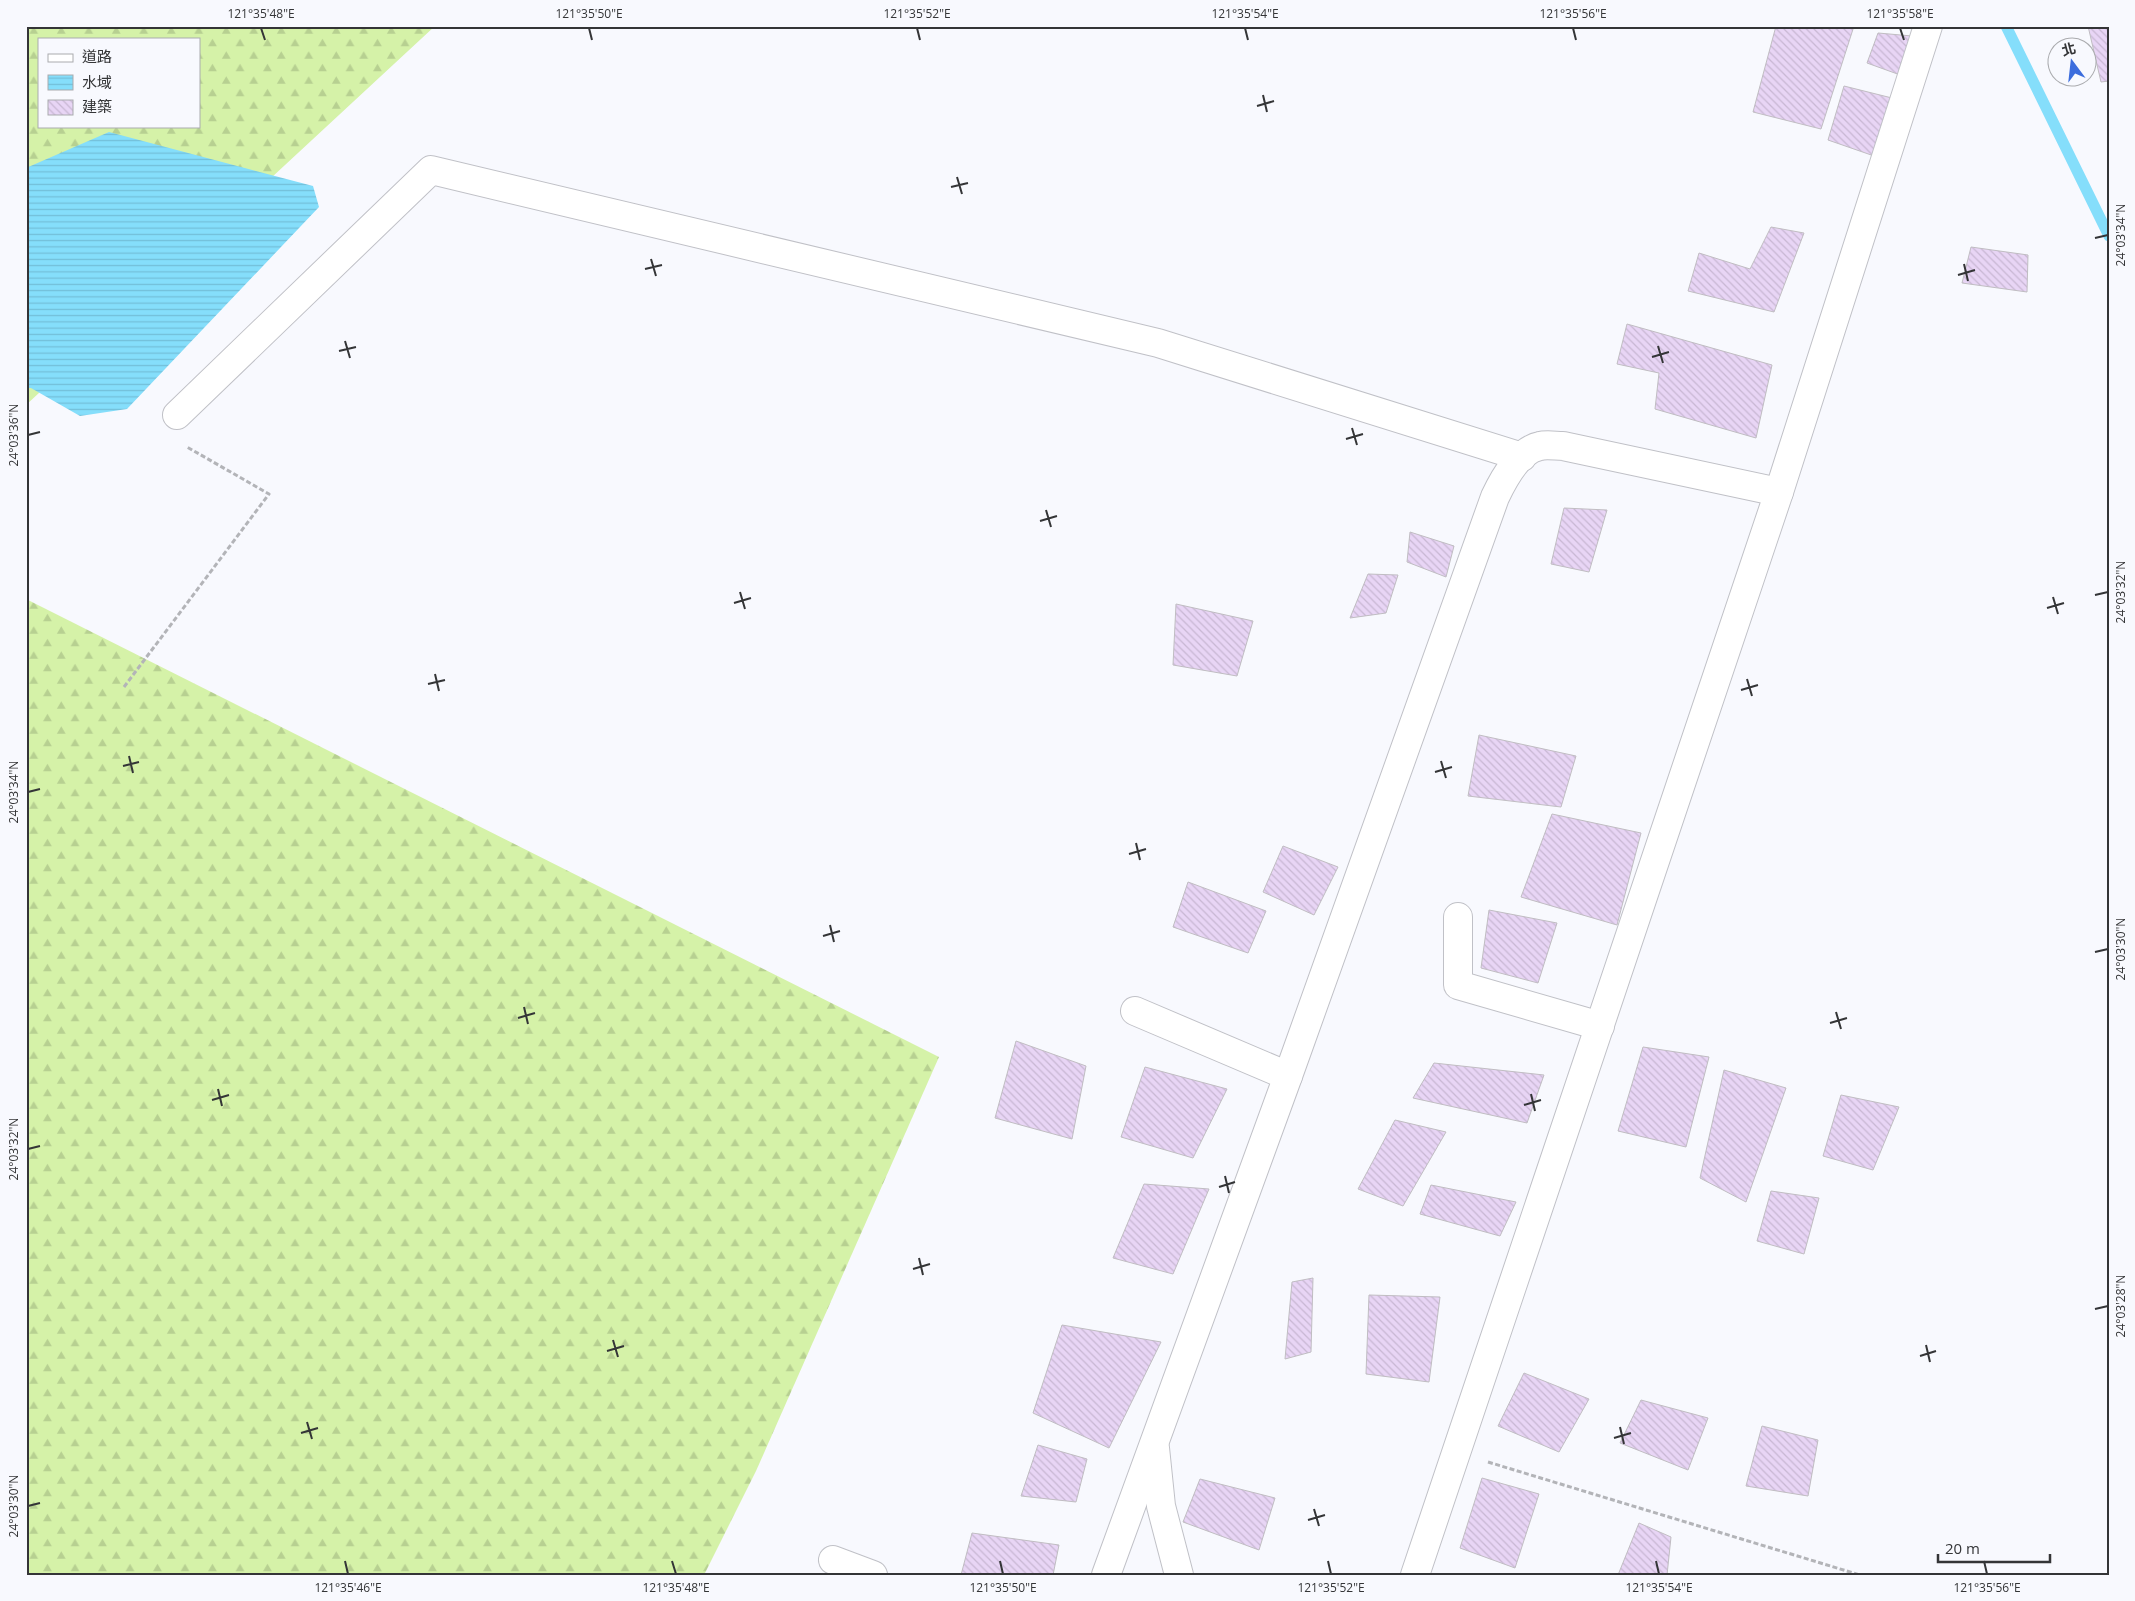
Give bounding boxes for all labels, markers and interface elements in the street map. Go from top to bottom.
text: 121°35'48"E [227,5,295,22]
text: 121°35'50"E [555,5,623,22]
text: 121°35'52"E [883,5,951,22]
text: 121°35'54"E [1211,5,1279,22]
text: 121°35'56"E [1539,5,1607,22]
text: 121°35'58"E [1866,5,1934,22]
legend [38,38,200,128]
north arrow [2048,38,2098,88]
text: 北 [2059,38,2078,60]
text: 道路 [82,46,112,66]
text: 水域 [82,72,112,92]
text: 建築 [82,96,112,116]
text: 24°03'34"N [2112,204,2129,266]
text: 24°03'36"N [5,404,22,466]
text: 24°03'32"N [2112,561,2129,623]
text: 24°03'34"N [5,761,22,823]
text: 24°03'30"N [2112,918,2129,980]
text: 24°03'32"N [5,1118,22,1180]
text: 24°03'28"N [2112,1275,2129,1337]
text: 24°03'30"N [5,1475,22,1537]
scale bar [1938,1531,2050,1563]
text: 20 m [1945,1538,1980,1558]
text: 121°35'46"E [314,1579,382,1596]
text: 121°35'48"E [642,1579,710,1596]
text: 121°35'50"E [969,1579,1037,1596]
text: 121°35'52"E [1297,1579,1365,1596]
text: 121°35'54"E [1625,1579,1693,1596]
text: 121°35'56"E [1953,1579,2021,1596]

